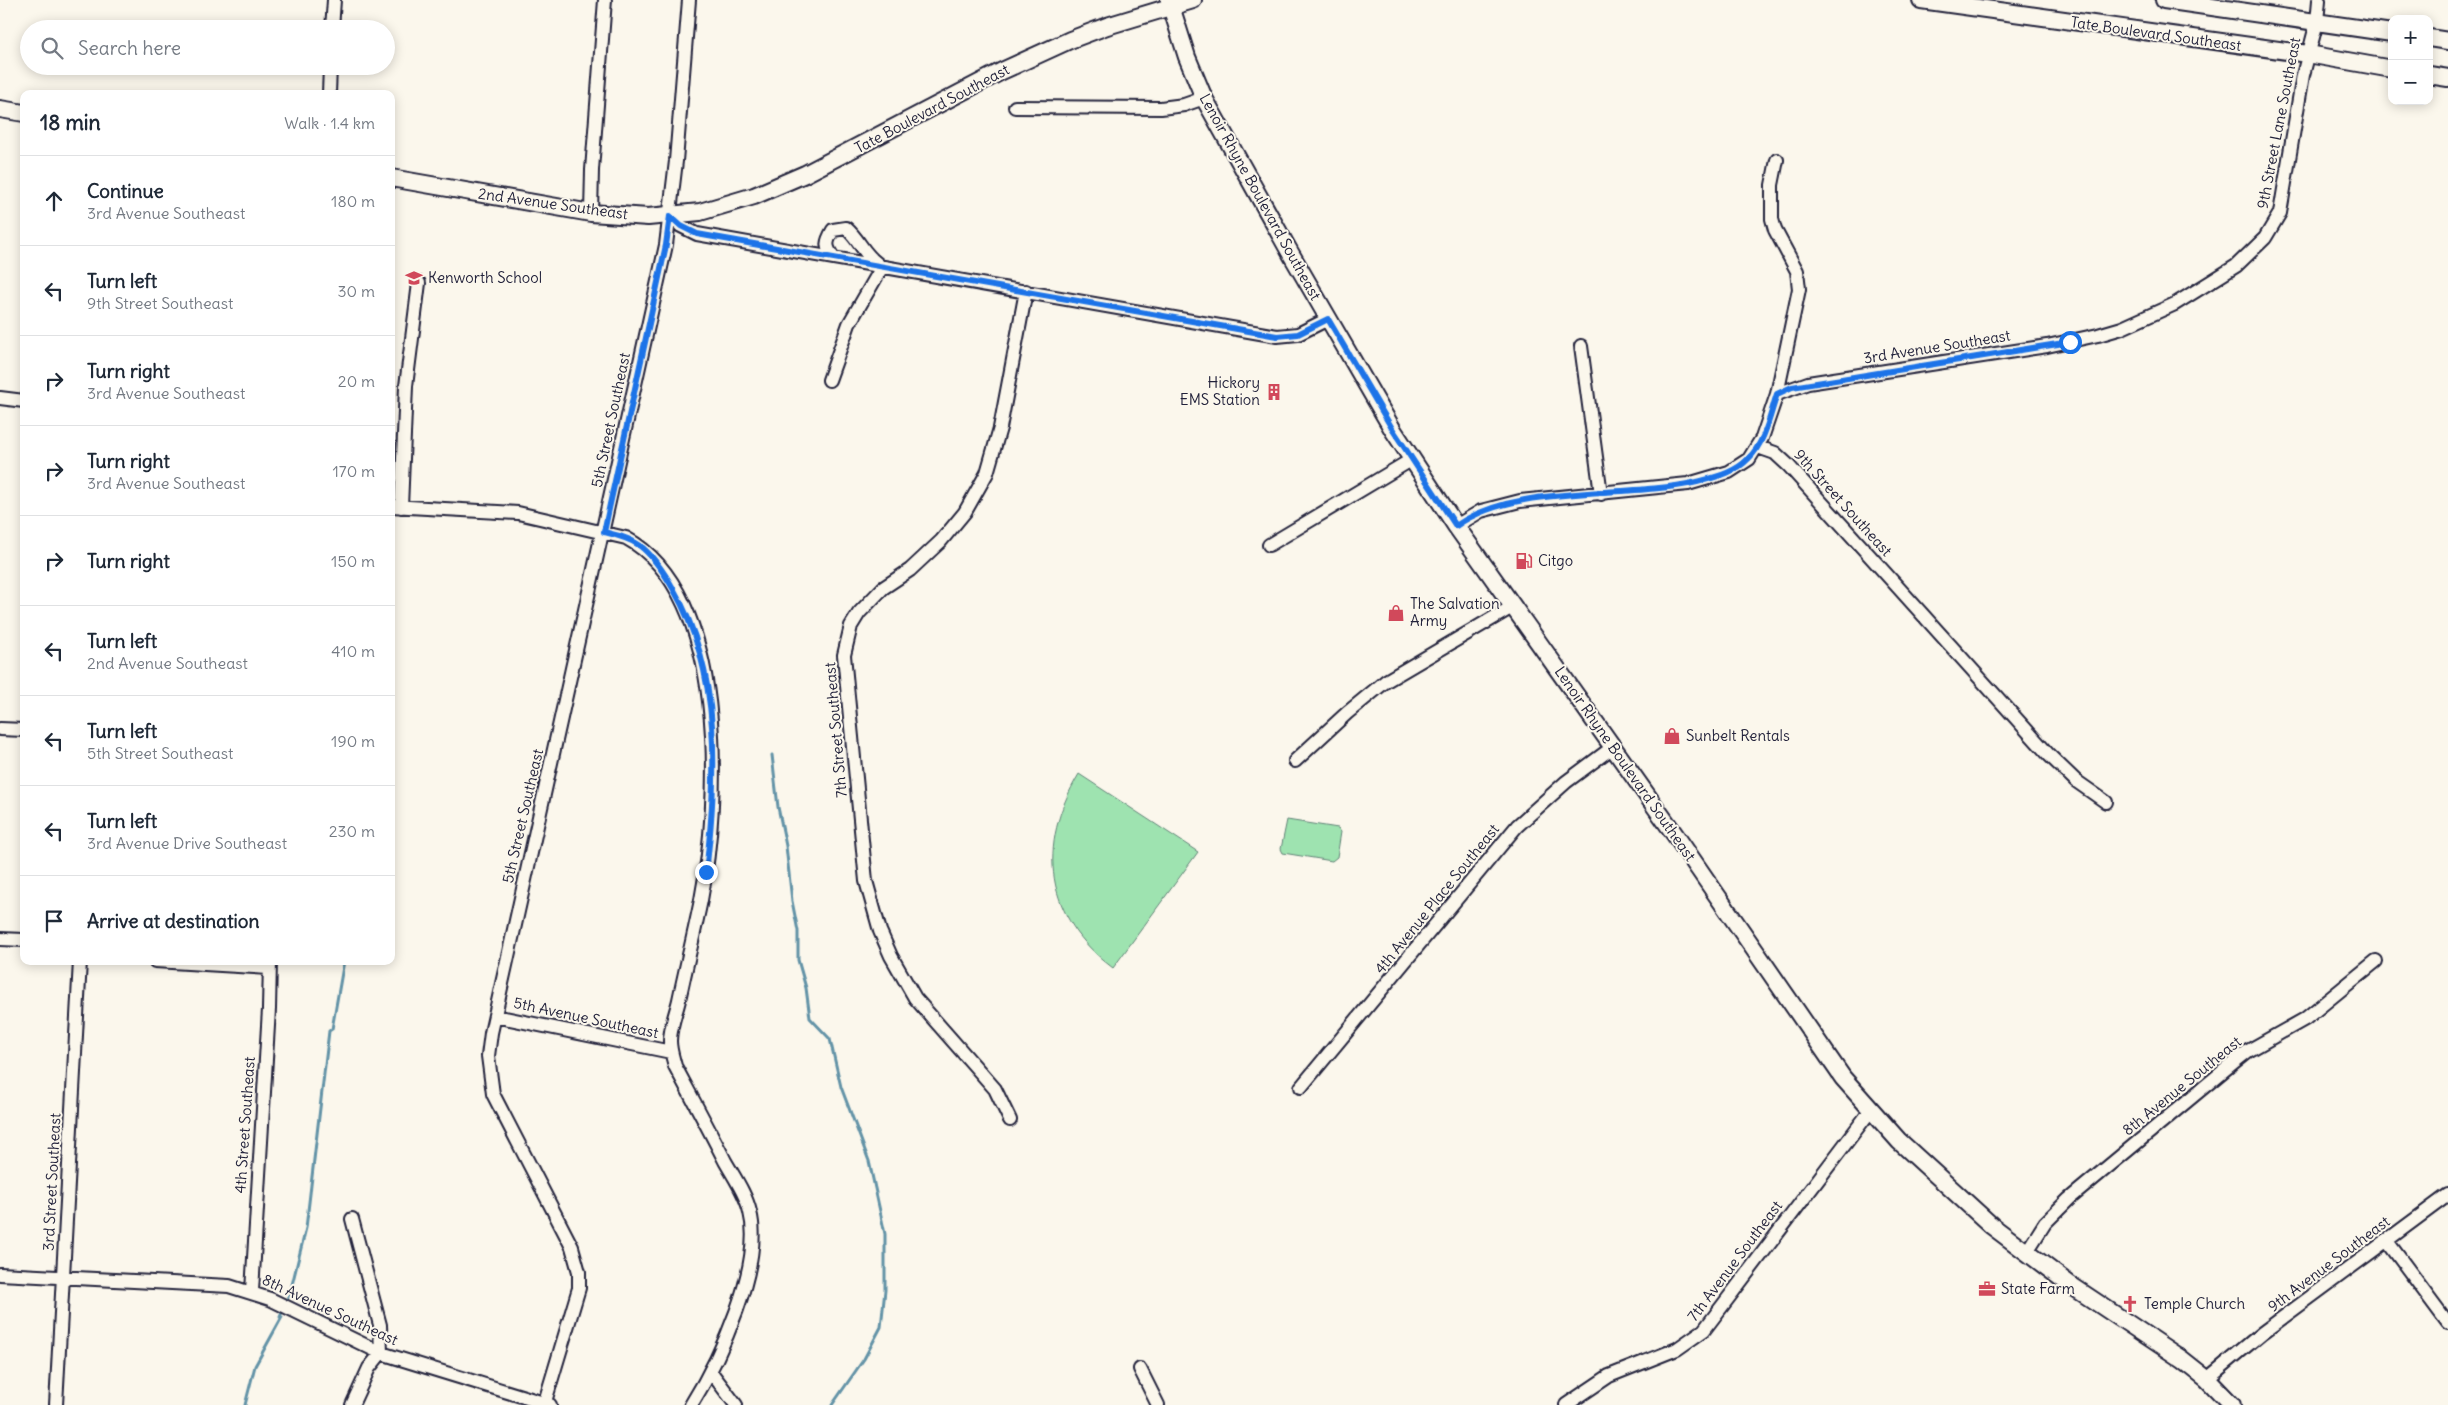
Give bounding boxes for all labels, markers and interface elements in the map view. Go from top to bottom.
street label: Tate Boulevard Southeast [2069,12,2243,55]
map controls [2388,15,2433,105]
button: + [2388,15,2433,60]
search box [20,20,395,75]
icon: search [38,34,66,62]
text: Search here [78,36,181,60]
street label: 9th Street Lane Southeast [2253,36,2304,210]
street label: Tate Boulevard Southeast [851,60,1012,157]
button: − [2388,60,2433,105]
street label: Lenoir Rhyne Boulevard Southeast [1196,90,1325,303]
text: 18 min [40,109,101,136]
text: Walk · 1.4 km [284,113,375,133]
text: Continue [87,179,164,203]
street label: 2nd Avenue Southeast [477,184,629,223]
icon: ahead [40,187,68,215]
text: 180 m [331,191,375,211]
text: 3rd Avenue Southeast [87,203,245,223]
school or university icon: Kenworth School [404,268,424,288]
place label: Kenworth School [428,268,542,287]
text: Turn left [87,269,157,293]
icon: left [40,277,68,305]
text: 30 m [338,281,375,301]
text: 9th Street Southeast [87,293,233,313]
street label: 3rd Avenue Southeast [1862,326,2012,368]
route start [2059,331,2082,354]
street label: 5th Street Southeast [587,351,634,489]
text: Turn right [87,359,170,383]
icon: right [40,367,68,395]
text: 20 m [338,371,375,391]
place label: Hickory EMS Station [1180,373,1260,409]
building icon: Hickory EMS Station [1264,382,1284,402]
text: 3rd Avenue Southeast [87,383,245,403]
street label: 9th Street Southeast [1790,445,1896,560]
text: Turn right [87,449,170,473]
icon: right [40,457,68,485]
text: 170 m [332,461,375,481]
text: 3rd Avenue Southeast [87,473,245,493]
icon: right [40,547,68,575]
text: Turn right [87,549,170,573]
text: 150 m [331,551,375,571]
fuel station icon: Citgo [1514,551,1534,571]
place label: Citgo [1538,551,1573,570]
place label: The Salvation Army [1410,594,1500,630]
shop icon: The Salvation Army [1386,603,1406,623]
text: Turn left [87,629,157,653]
icon: left [40,637,68,665]
text: 410 m [331,641,375,661]
text: 2nd Avenue Southeast [87,653,248,673]
street label: 7th Street Southeast [820,661,851,799]
street label: Lenoir Rhyne Boulevard Southeast [1551,663,1700,865]
text: Turn left [87,719,157,743]
shop icon: Sunbelt Rentals [1662,726,1682,746]
place label: Sunbelt Rentals [1686,726,1790,745]
icon: left [40,727,68,755]
text: 190 m [331,731,375,751]
text: 5th Street Southeast [87,743,233,763]
street label: 5th Street Southeast [498,747,547,885]
text: Turn left [87,809,157,833]
icon: left [40,817,68,845]
street label: 4th Avenue Place Southeast [1370,820,1503,978]
text: 230 m [329,821,375,841]
text: 3rd Avenue Drive Southeast [87,833,287,853]
route end [695,861,718,884]
icon: arrive [40,907,68,935]
text: Arrive at destination [87,909,260,933]
street label: 5th Avenue Southeast [512,993,660,1042]
street label: 8th Avenue Southeast [2118,1032,2245,1139]
street label: 4th Street Southeast [230,1056,259,1194]
street label: 3rd Street Southeast [38,1112,65,1252]
street label: 7th Avenue Southeast [1683,1197,1786,1325]
street label: 9th Avenue Southeast [2264,1212,2393,1316]
street label: 8th Avenue Southeast [259,1270,401,1349]
office icon: State Farm [1977,1279,1997,1299]
place label: State Farm [2001,1279,2075,1298]
church icon: Temple Church [2120,1294,2140,1314]
place label: Temple Church [2144,1294,2245,1313]

